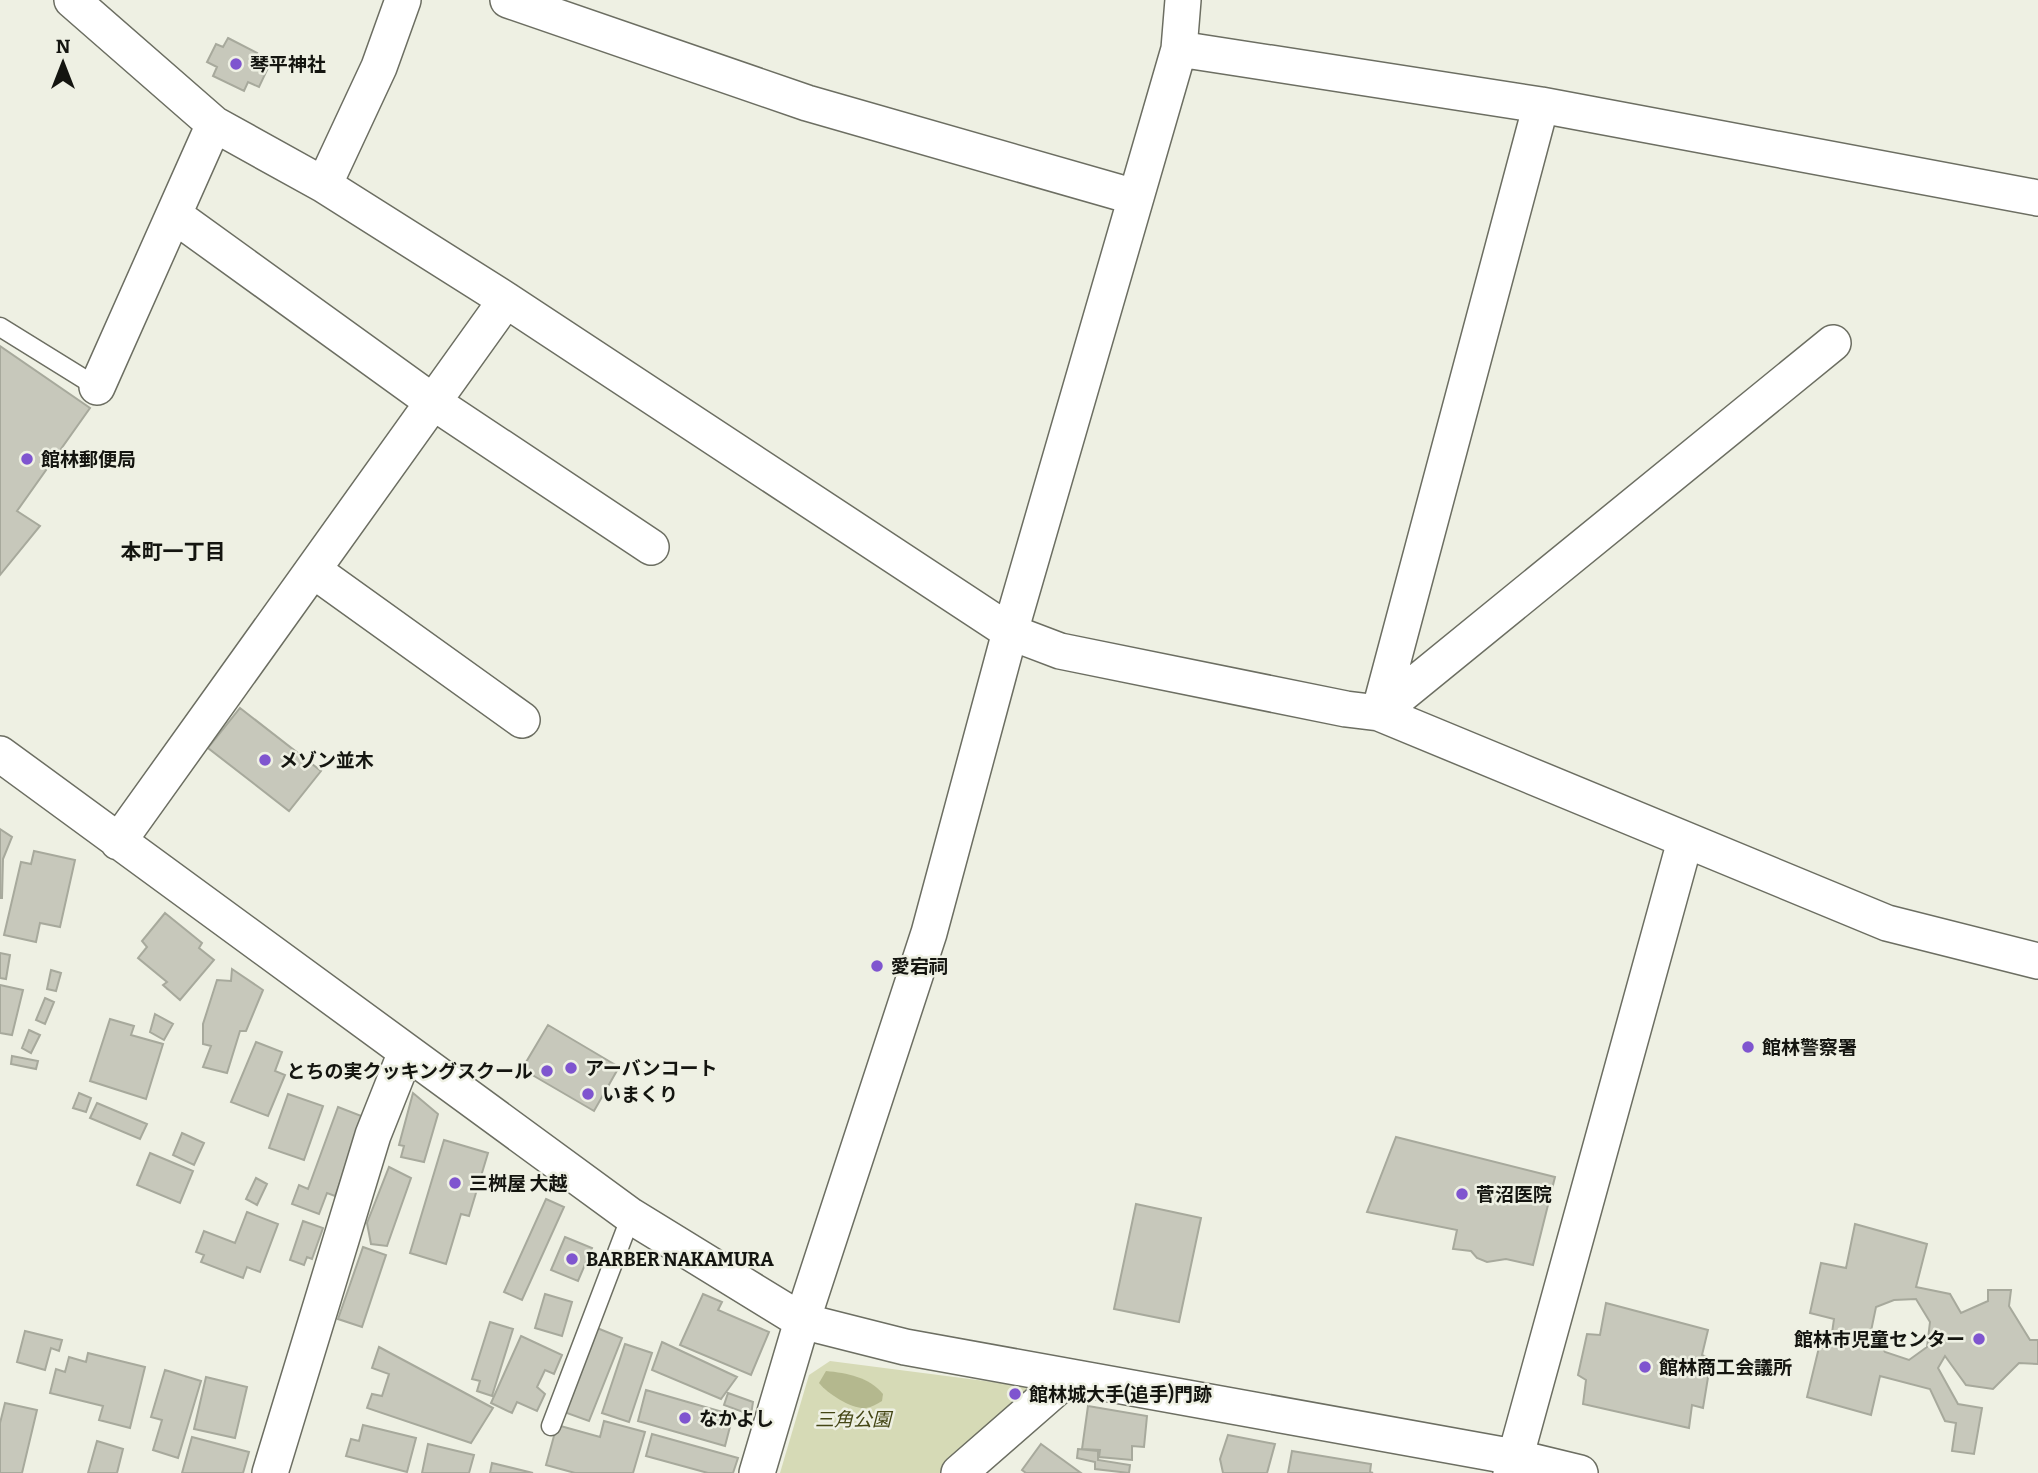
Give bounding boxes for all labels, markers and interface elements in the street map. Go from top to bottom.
north arrow [28,28,98,98]
text: N [56,35,71,58]
place label: 琴平神社 [250,53,326,76]
marker: 琴平神社 [228,56,244,72]
place label: 館林郵便局 [41,448,136,471]
marker: 館林郵便局 [19,451,35,467]
district label: 本町一丁目 [121,539,226,565]
place label: メゾン並木 [279,749,374,772]
marker: メゾン並木 [257,752,273,768]
place label: 愛宕祠 [891,955,948,978]
marker: 愛宕祠 [869,958,885,974]
place label: 館林警察署 [1762,1036,1857,1059]
marker: 館林警察署 [1740,1039,1756,1055]
place label: アーバンコート [585,1057,718,1080]
place label: とちの実クッキングスクール [287,1060,533,1083]
marker: アーバンコート [563,1060,579,1076]
marker: とちの実クッキングスクール [539,1063,555,1079]
place label: いまくり [602,1083,678,1106]
marker: いまくり [580,1086,596,1102]
place label: 三桝屋 大越 [469,1172,567,1195]
marker: 三桝屋 大越 [447,1175,463,1191]
place label: 菅沼医院 [1476,1183,1552,1206]
marker: 菅沼医院 [1454,1186,1470,1202]
place label: BARBER NAKAMURA [586,1248,774,1271]
marker: BARBER NAKAMURA [564,1251,580,1267]
place label: 館林市児童センター [1794,1328,1965,1351]
marker: 館林市児童センター [1971,1331,1987,1347]
place label: 館林商工会議所 [1659,1356,1792,1379]
marker: 館林商工会議所 [1637,1359,1653,1375]
place label: 館林城大手(追手)門跡 [1029,1383,1212,1406]
marker: 館林城大手(追手)門跡 [1007,1386,1023,1402]
place label: なかよし [699,1407,774,1430]
park label: 三角公園 [815,1408,894,1431]
marker: なかよし [677,1410,693,1426]

